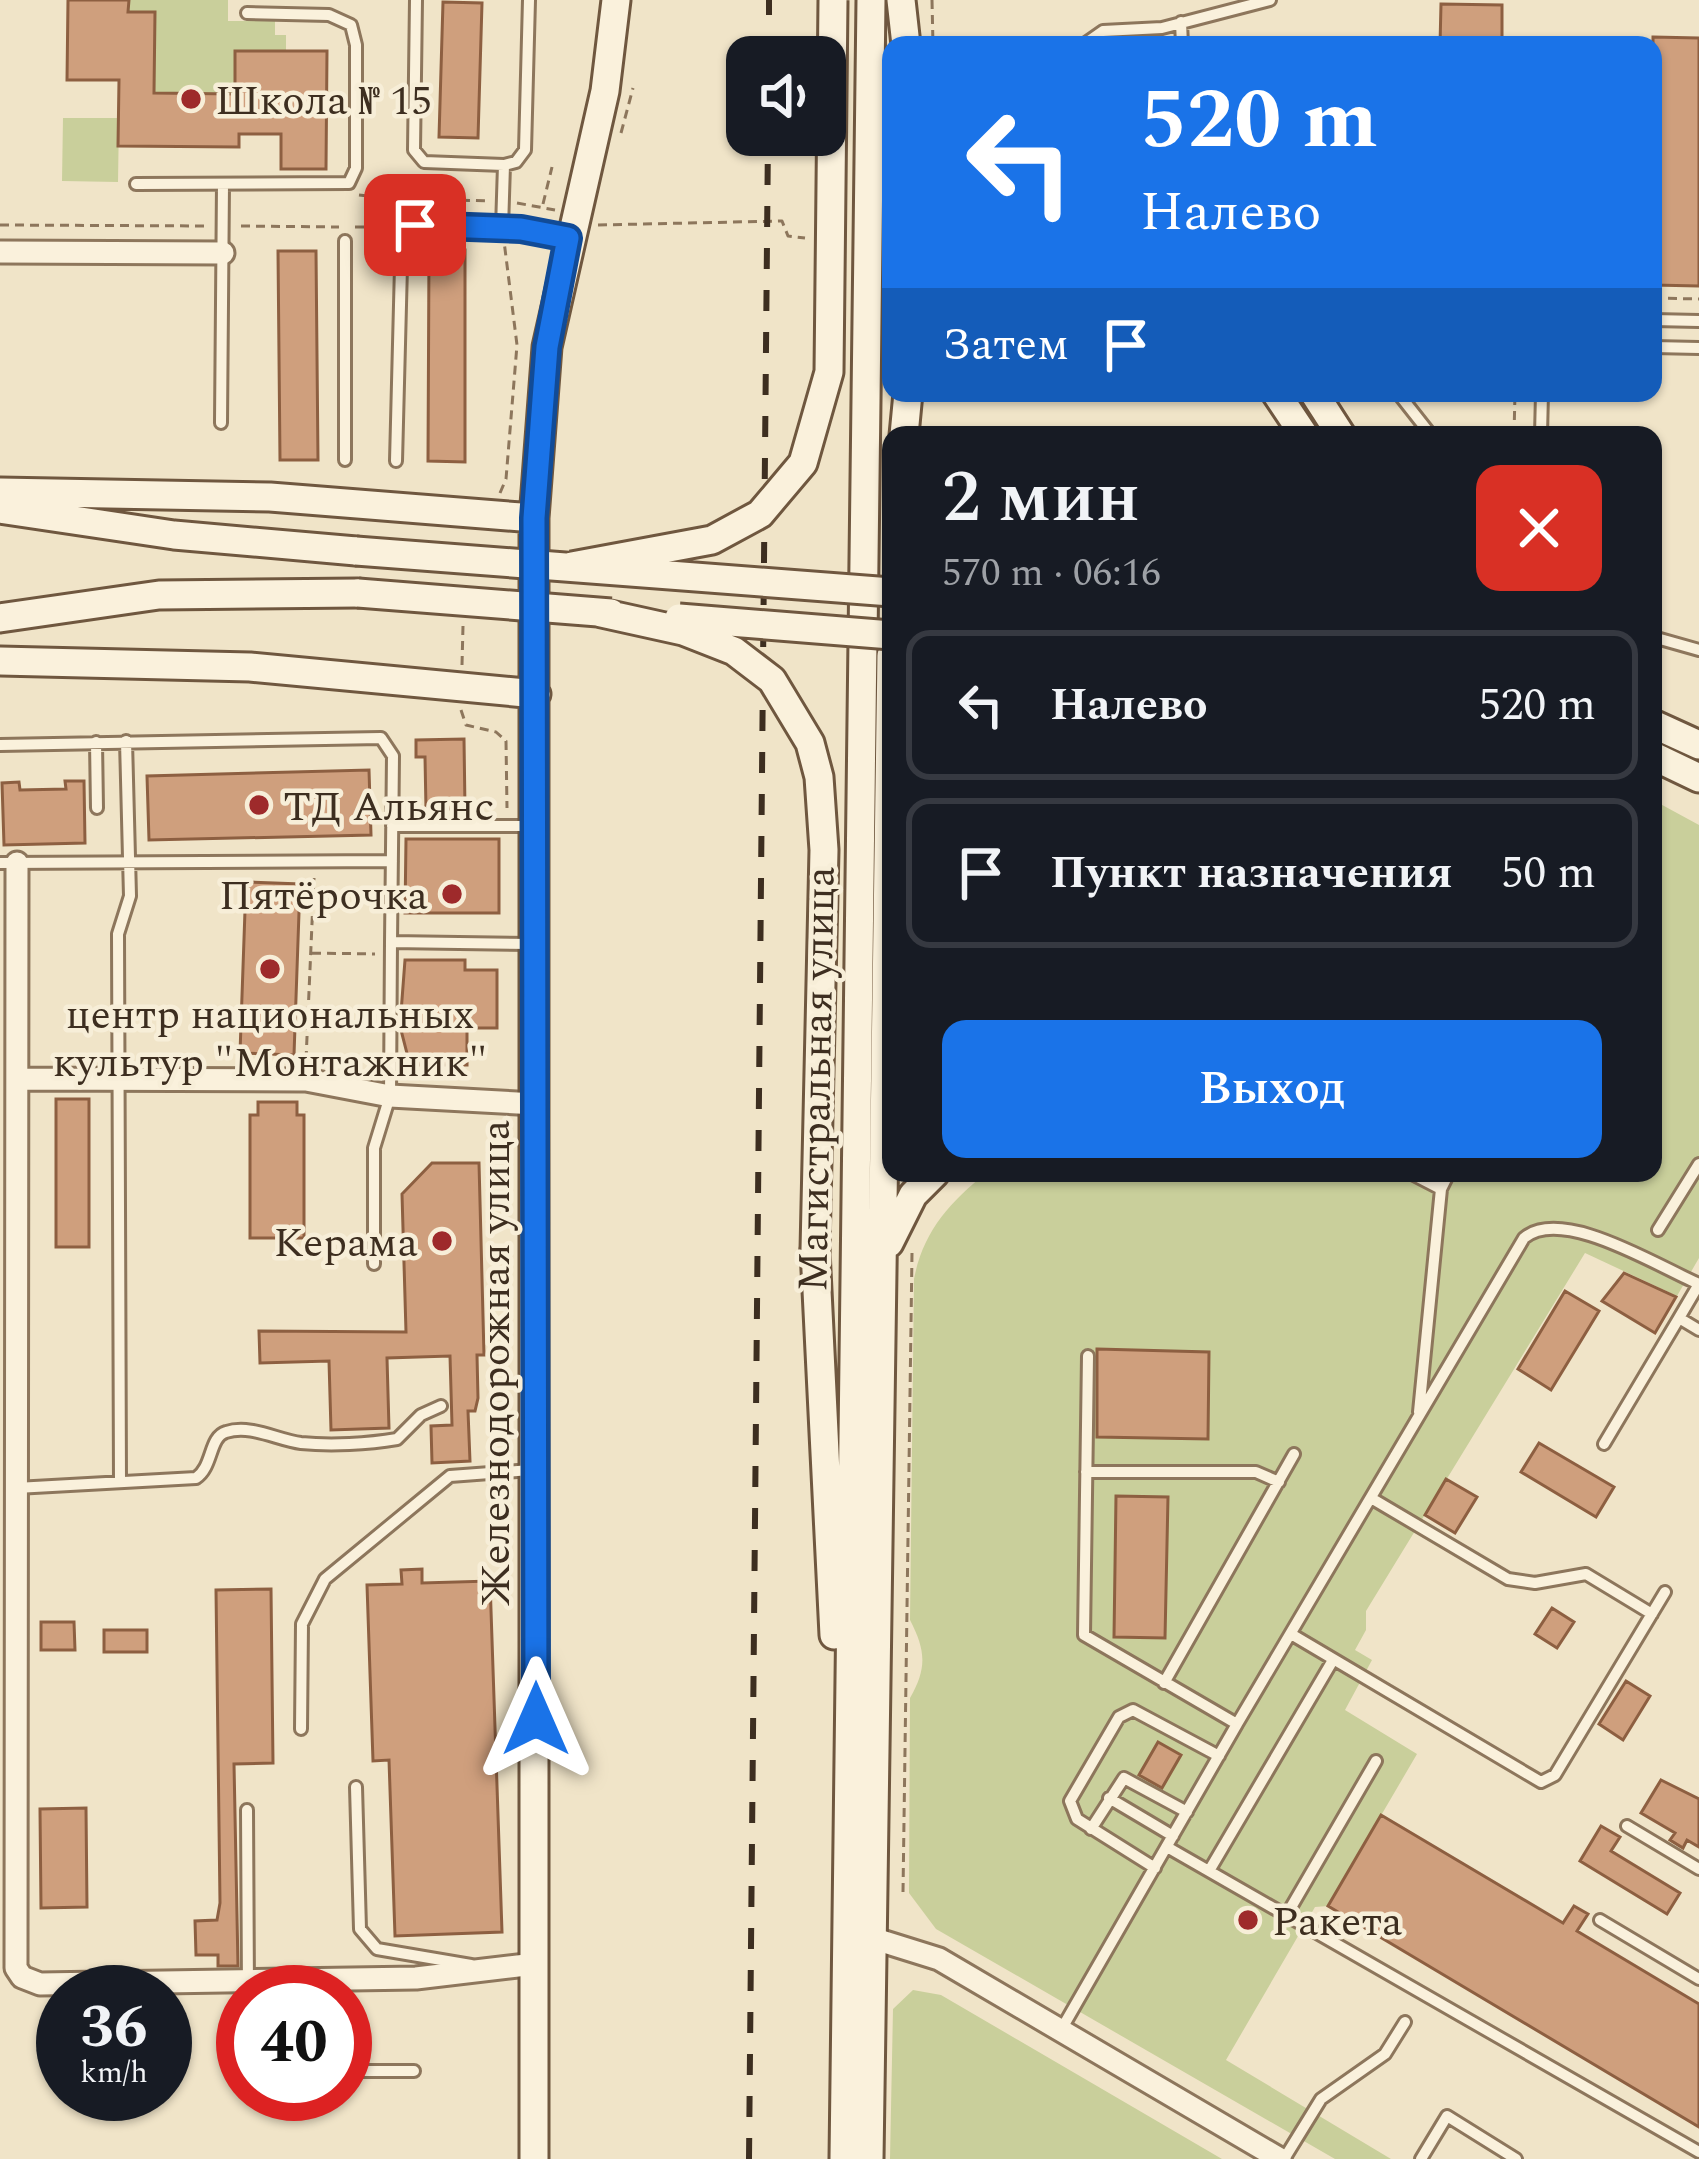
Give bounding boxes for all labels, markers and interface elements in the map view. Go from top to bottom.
map controls [726,36,846,156]
button: sound [726,36,846,156]
text: 520 m [1140,57,1378,185]
place label: Школа № 15 [215,70,432,133]
icon: left [942,84,1098,240]
marker: Школа № 15 [178,86,204,112]
text: Налево [1140,172,1321,254]
pin [364,174,466,276]
icon: arrive [382,192,448,258]
text: Затем [942,311,1069,380]
icon: arrive [1093,312,1159,378]
text: 2 мин [942,444,1140,553]
button: close [1476,465,1602,591]
text: 570 m · 06:16 [942,544,1161,603]
text: Налево [1050,671,1208,740]
text: 520 m [1479,671,1596,740]
icon: left [948,672,1014,738]
place label: ТД Альянс [283,776,494,839]
marker: ТД Альянс [246,792,272,818]
text: Пункт назначения [1050,839,1452,908]
text: 50 m [1501,839,1596,908]
icon: arrive [948,840,1014,906]
place label: Пятёрочка [219,865,428,928]
street label: Магистральная улица [782,865,853,1292]
marker: Пятёрочка [439,881,465,907]
marker: центр национальных культур "Монтажник" [257,956,283,982]
place label: центр национальных культур "Монтажник" [53,984,487,1095]
button: Выход [942,1020,1602,1158]
street label: Железнодорожная улица [465,1119,528,1606]
place label: Керама [274,1212,418,1275]
marker: Керама [429,1228,455,1254]
position arrow [473,1656,599,1782]
place label: Ракета [1272,1891,1403,1954]
marker: Ракета [1235,1907,1261,1933]
speed limit sign: 40 [216,1965,372,2121]
text: 36 [80,1982,148,2074]
text: km/h [80,2050,148,2096]

